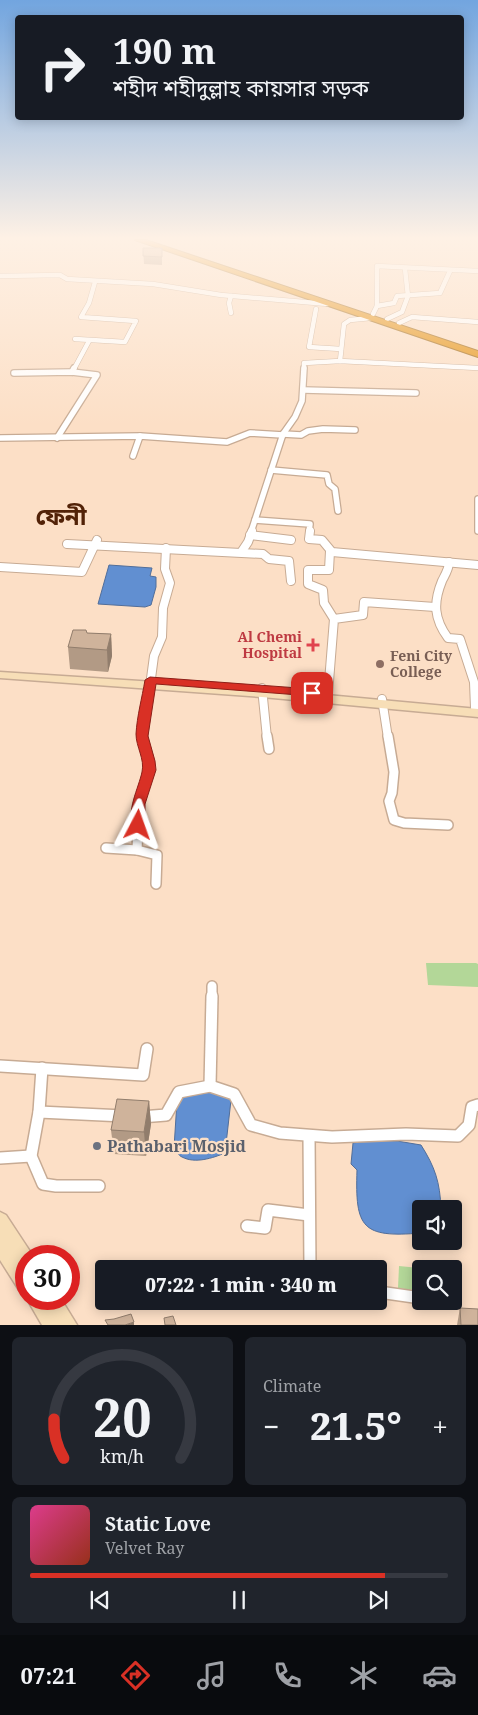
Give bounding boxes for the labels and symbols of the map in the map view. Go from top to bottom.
district label: ফেনী [35,499,88,532]
place label: Al Chemi Hospital [237,627,302,662]
marker: Al Chemi Hospital [306,638,320,652]
place label: Feni City College [390,646,453,681]
marker: Feni City College [374,658,386,670]
pin [291,672,333,714]
position arrow [111,798,163,850]
place label: Pathabari Mosjid [107,1135,247,1157]
marker: Pathabari Mosjid [91,1140,103,1152]
speed limit sign: 30 [15,1245,80,1310]

